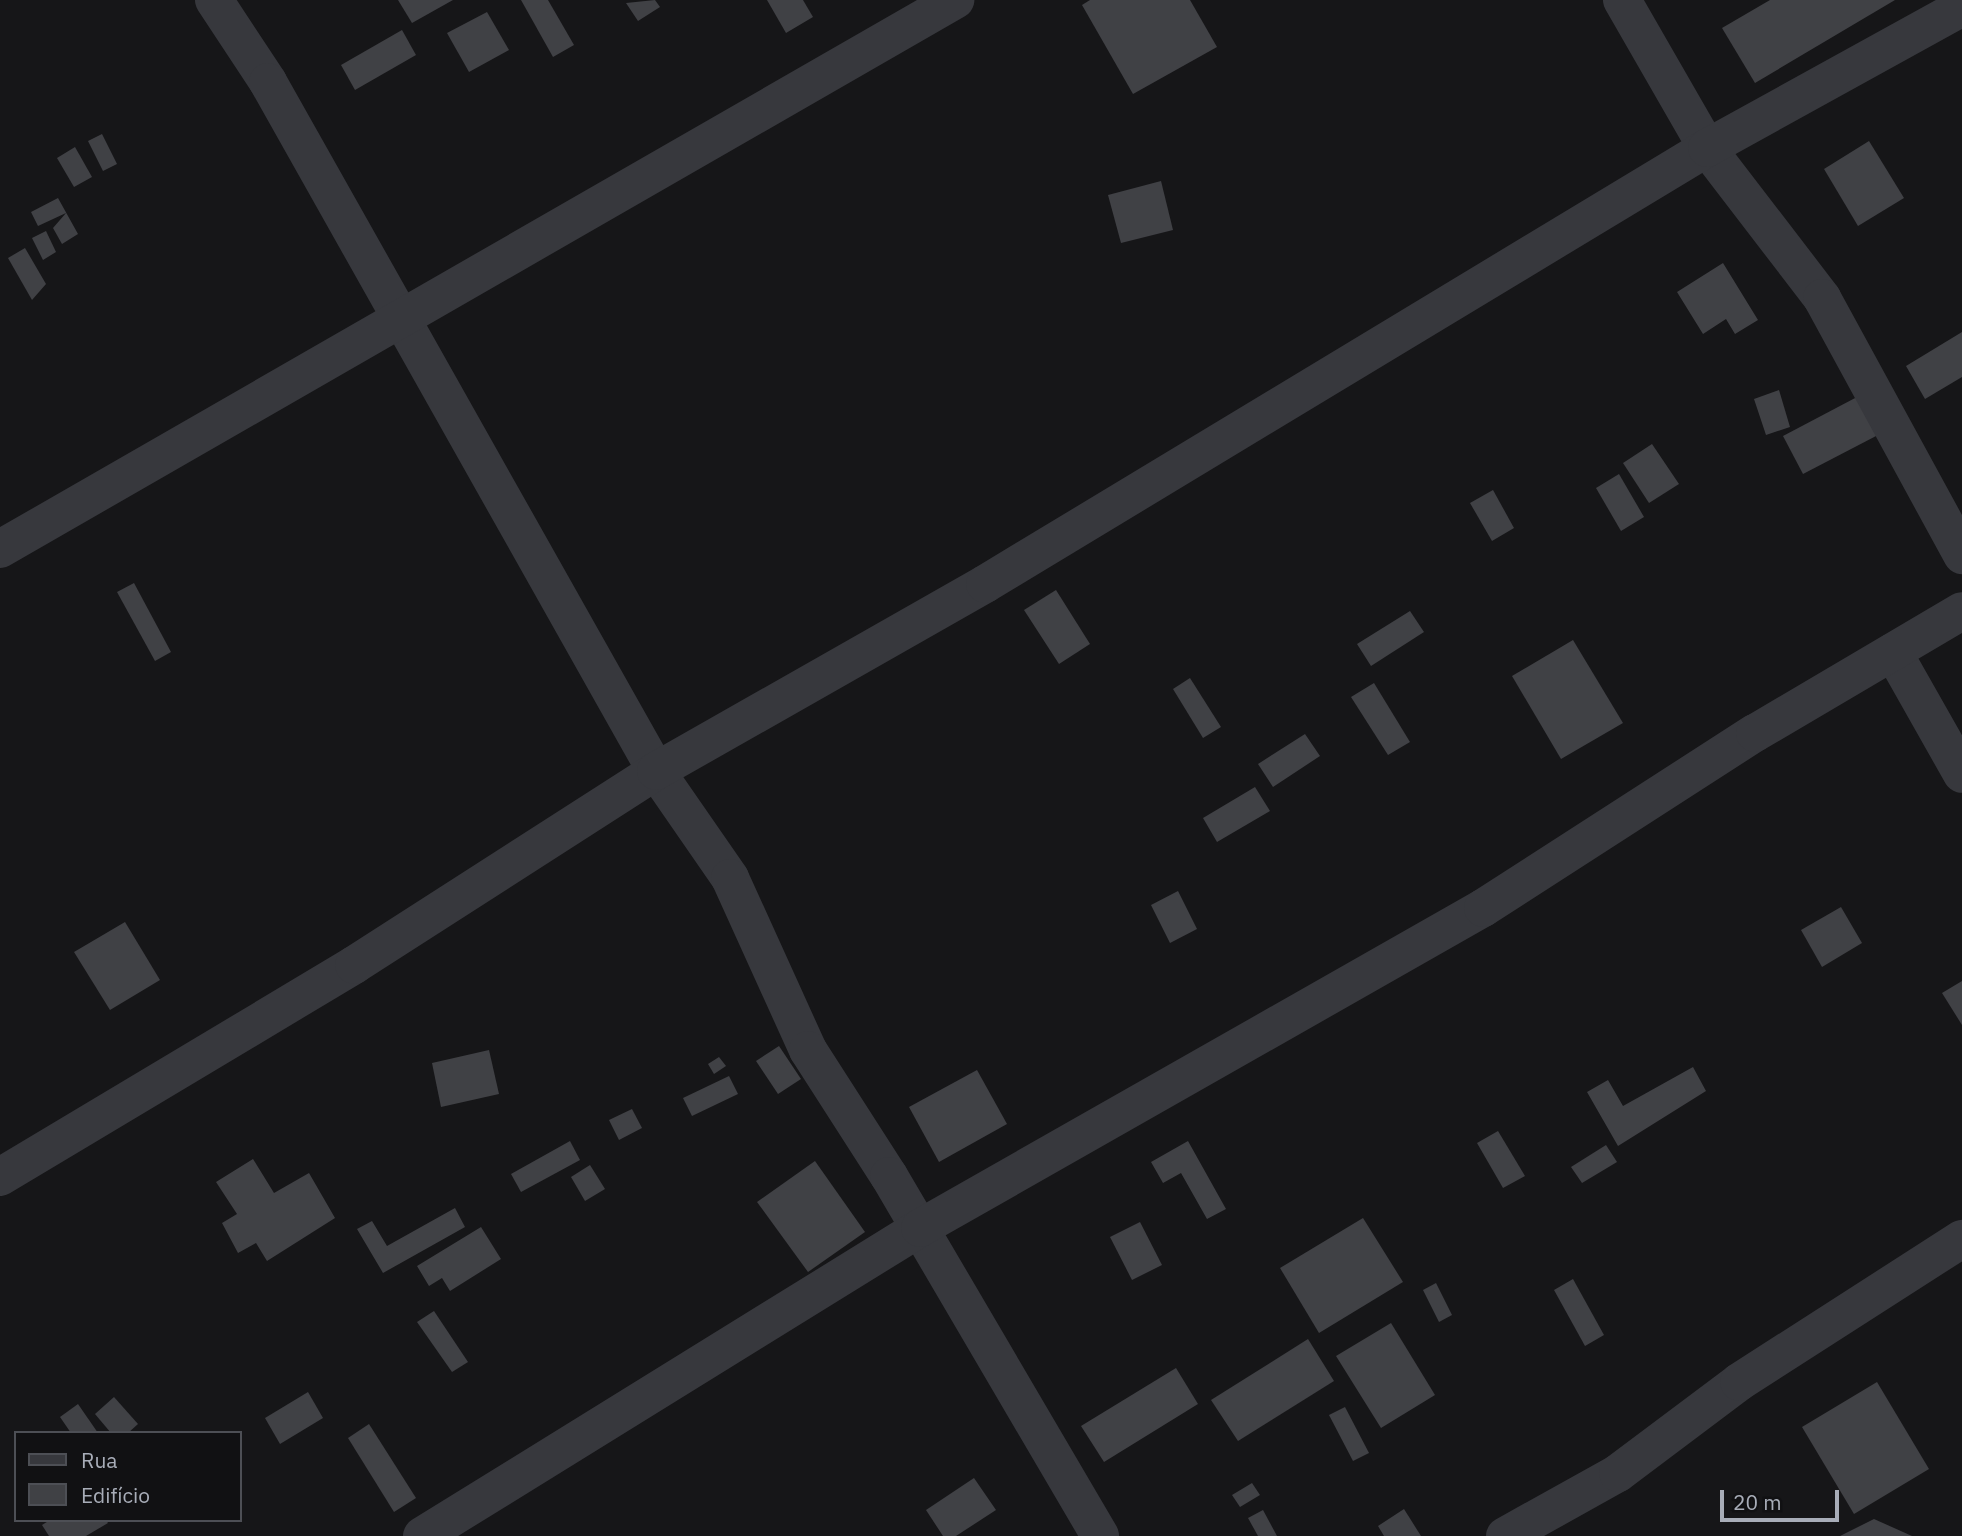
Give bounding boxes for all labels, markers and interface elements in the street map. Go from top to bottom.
legend [14,1431,242,1522]
text: Rua [81,1446,118,1474]
scale bar [1724,1476,1843,1520]
text: Edifício [81,1481,150,1509]
text: 20 m [1733,1488,1782,1516]

